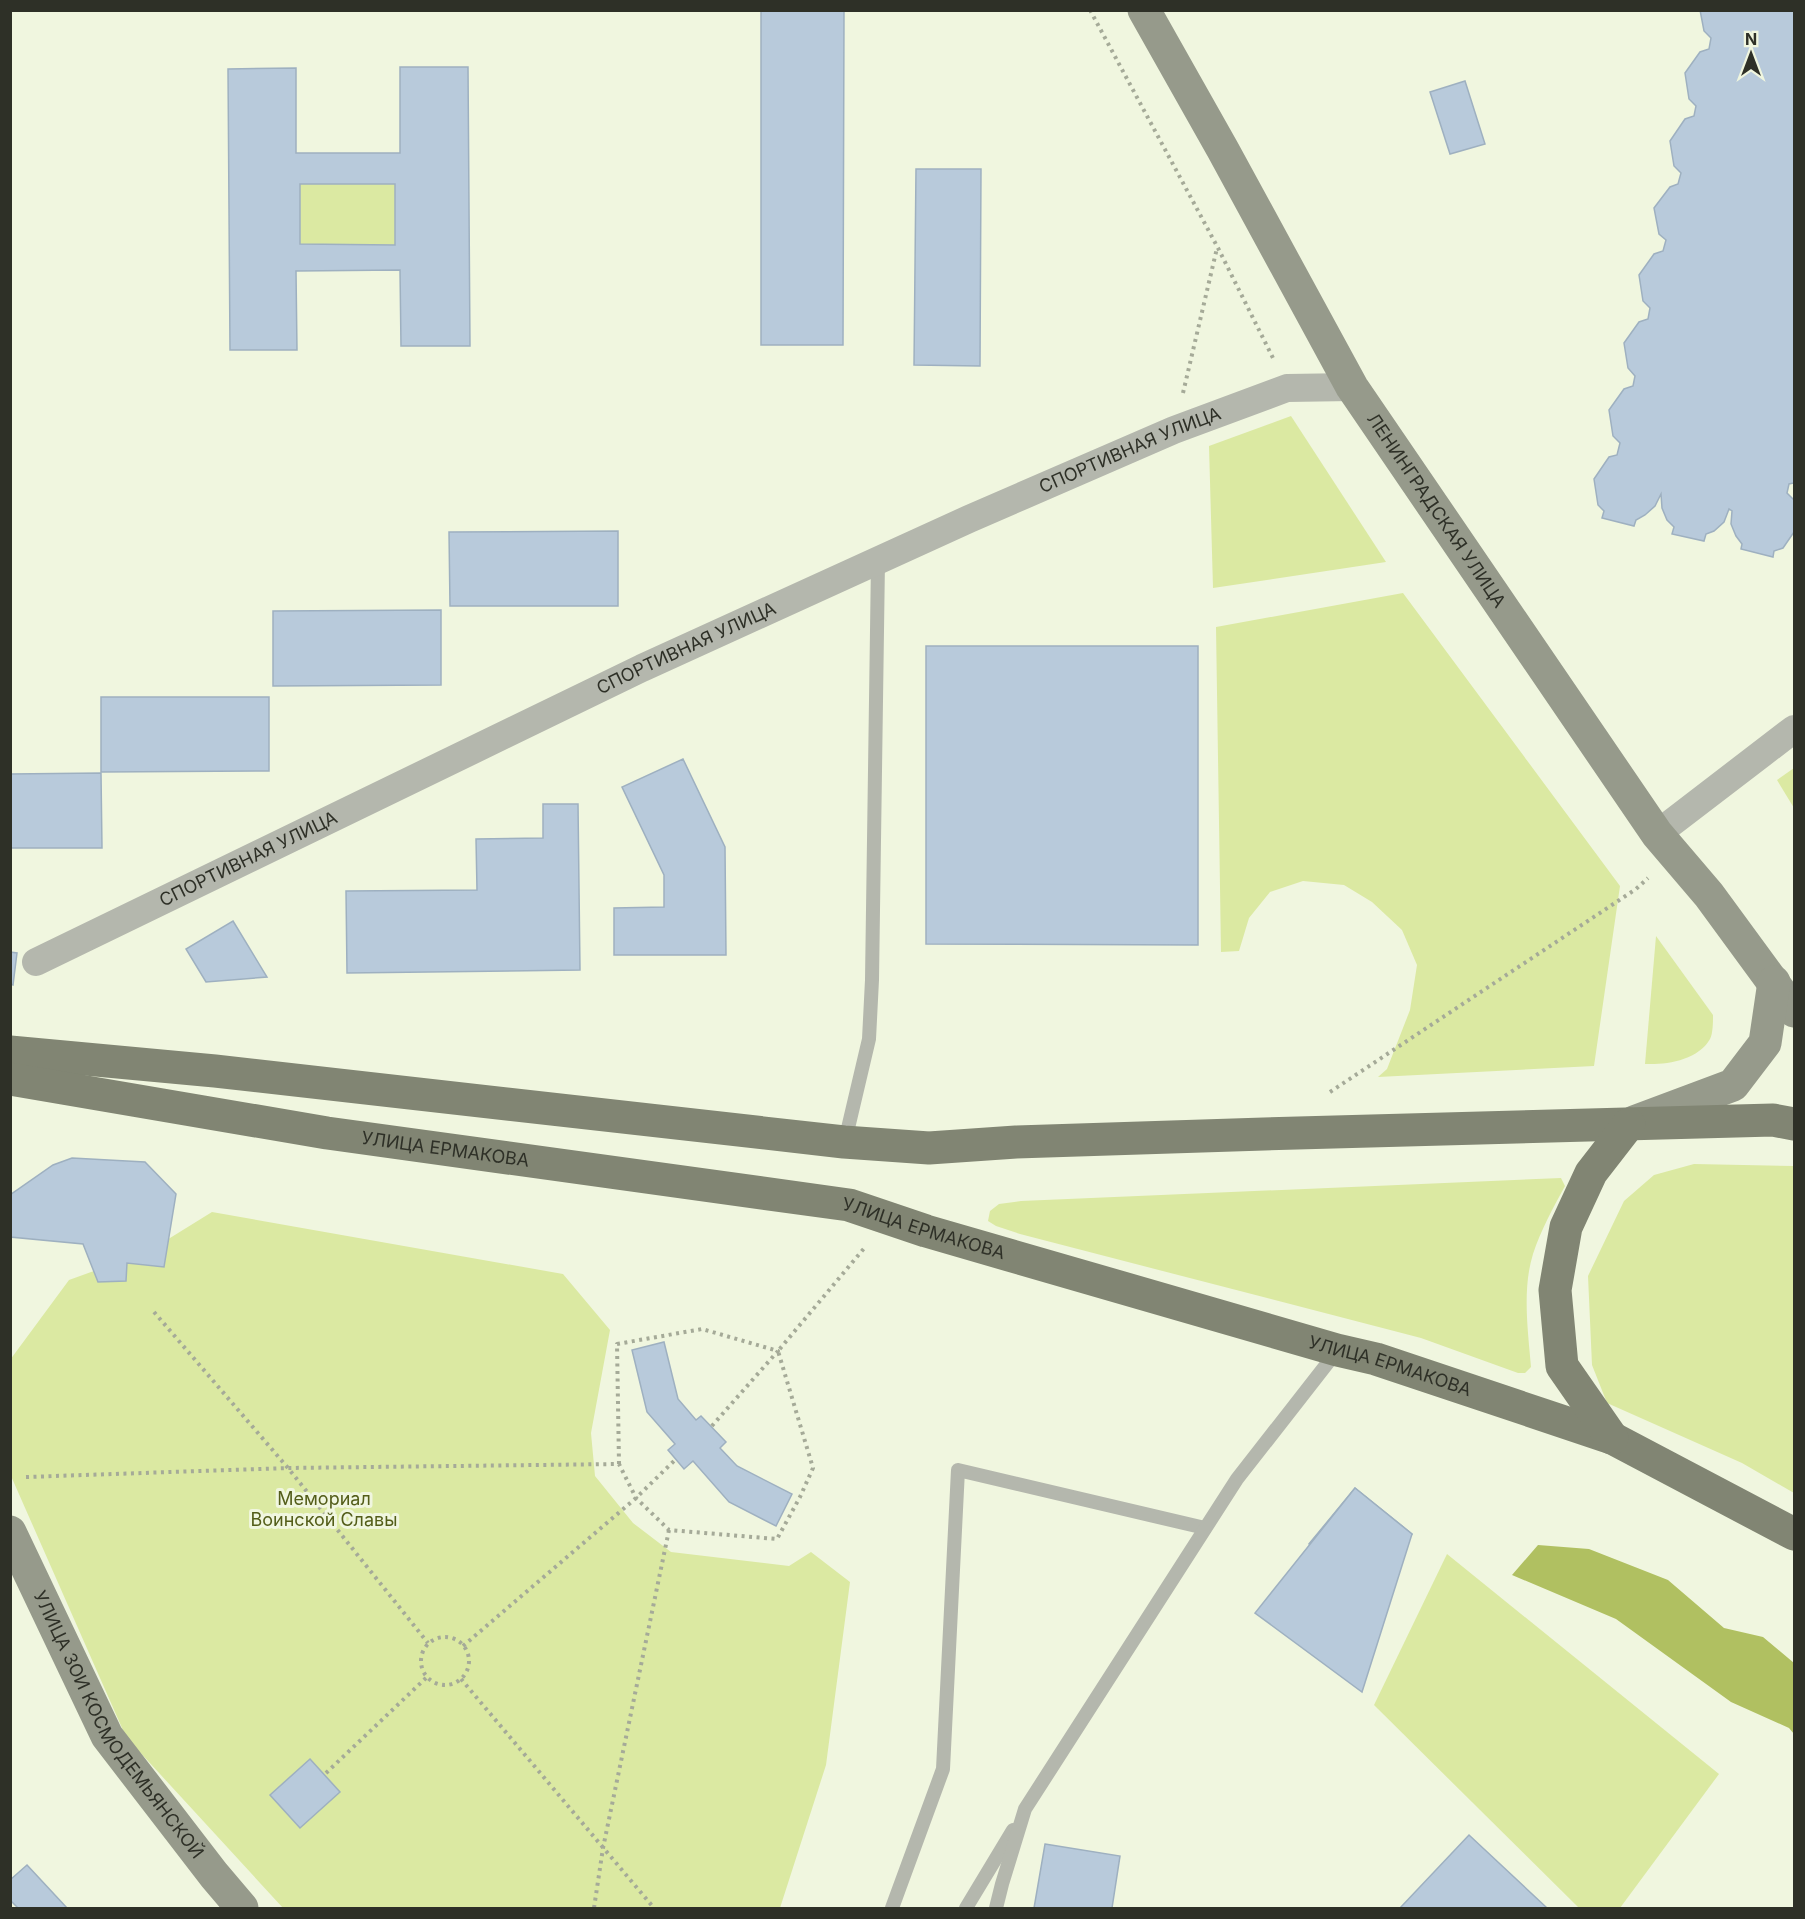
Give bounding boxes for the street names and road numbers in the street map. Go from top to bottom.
street label: СПОРТИВНАЯ УЛИЦА [1036,403,1224,497]
street label: ЛЕНИНГРАДСКАЯ УЛИЦА [1363,409,1510,611]
street label: СПОРТИВНАЯ УЛИЦА [593,597,779,698]
street label: СПОРТИВНАЯ УЛИЦА [156,807,340,911]
street label: УЛИЦА ЕРМАКОВА [360,1127,531,1171]
street label: УЛИЦА ЕРМАКОВА [842,1193,1008,1263]
street label: УЛИЦА ЕРМАКОВА [1306,1331,1474,1400]
street label: УЛИЦА ЗОИ КОСМОДЕМЬЯНСКОЙ [29,1587,209,1862]

